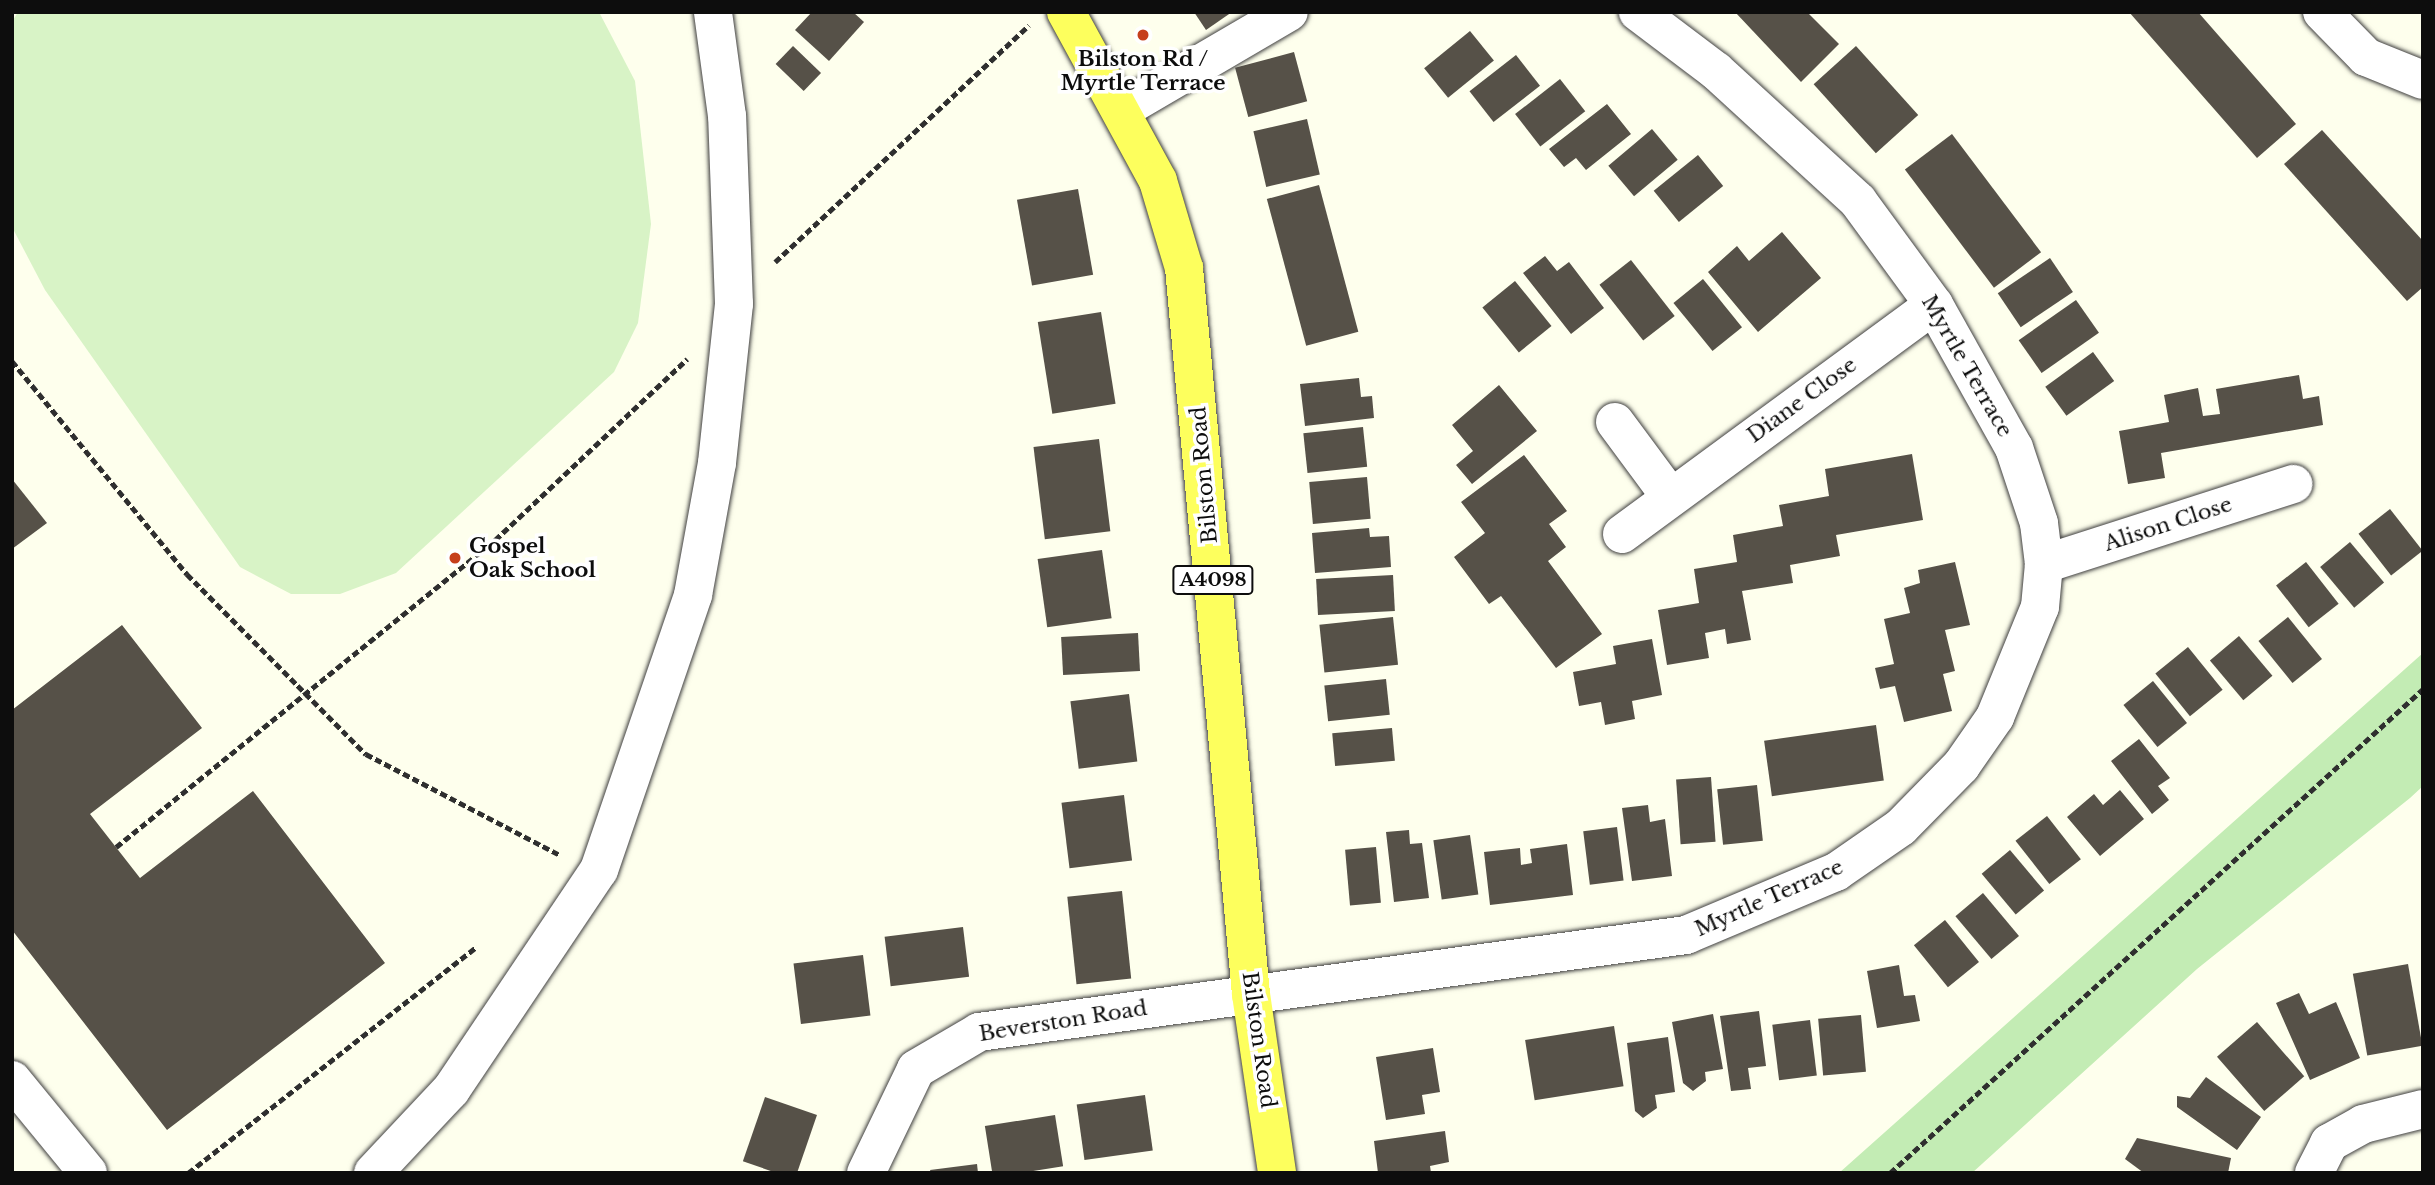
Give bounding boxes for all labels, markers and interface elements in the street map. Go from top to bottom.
marker: Bilston Rd / Myrtle Terrace [1135,27,1151,43]
place label: Bilston Rd / Myrtle Terrace [1060,46,1226,96]
street label: Myrtle Terrace [1916,290,2018,442]
street label: Diane Close [1742,352,1862,448]
street label: Bilston Road [1185,405,1223,545]
street label: Alison Close [2101,491,2235,557]
place label: Gospel Oak School [469,533,596,583]
marker: Gospel Oak School [447,550,463,566]
road number: A4098 [1171,565,1255,596]
street label: Myrtle Terrace [1691,854,1847,942]
street label: Bilston Road [1237,970,1281,1110]
street label: Beverston Road [977,995,1149,1047]

